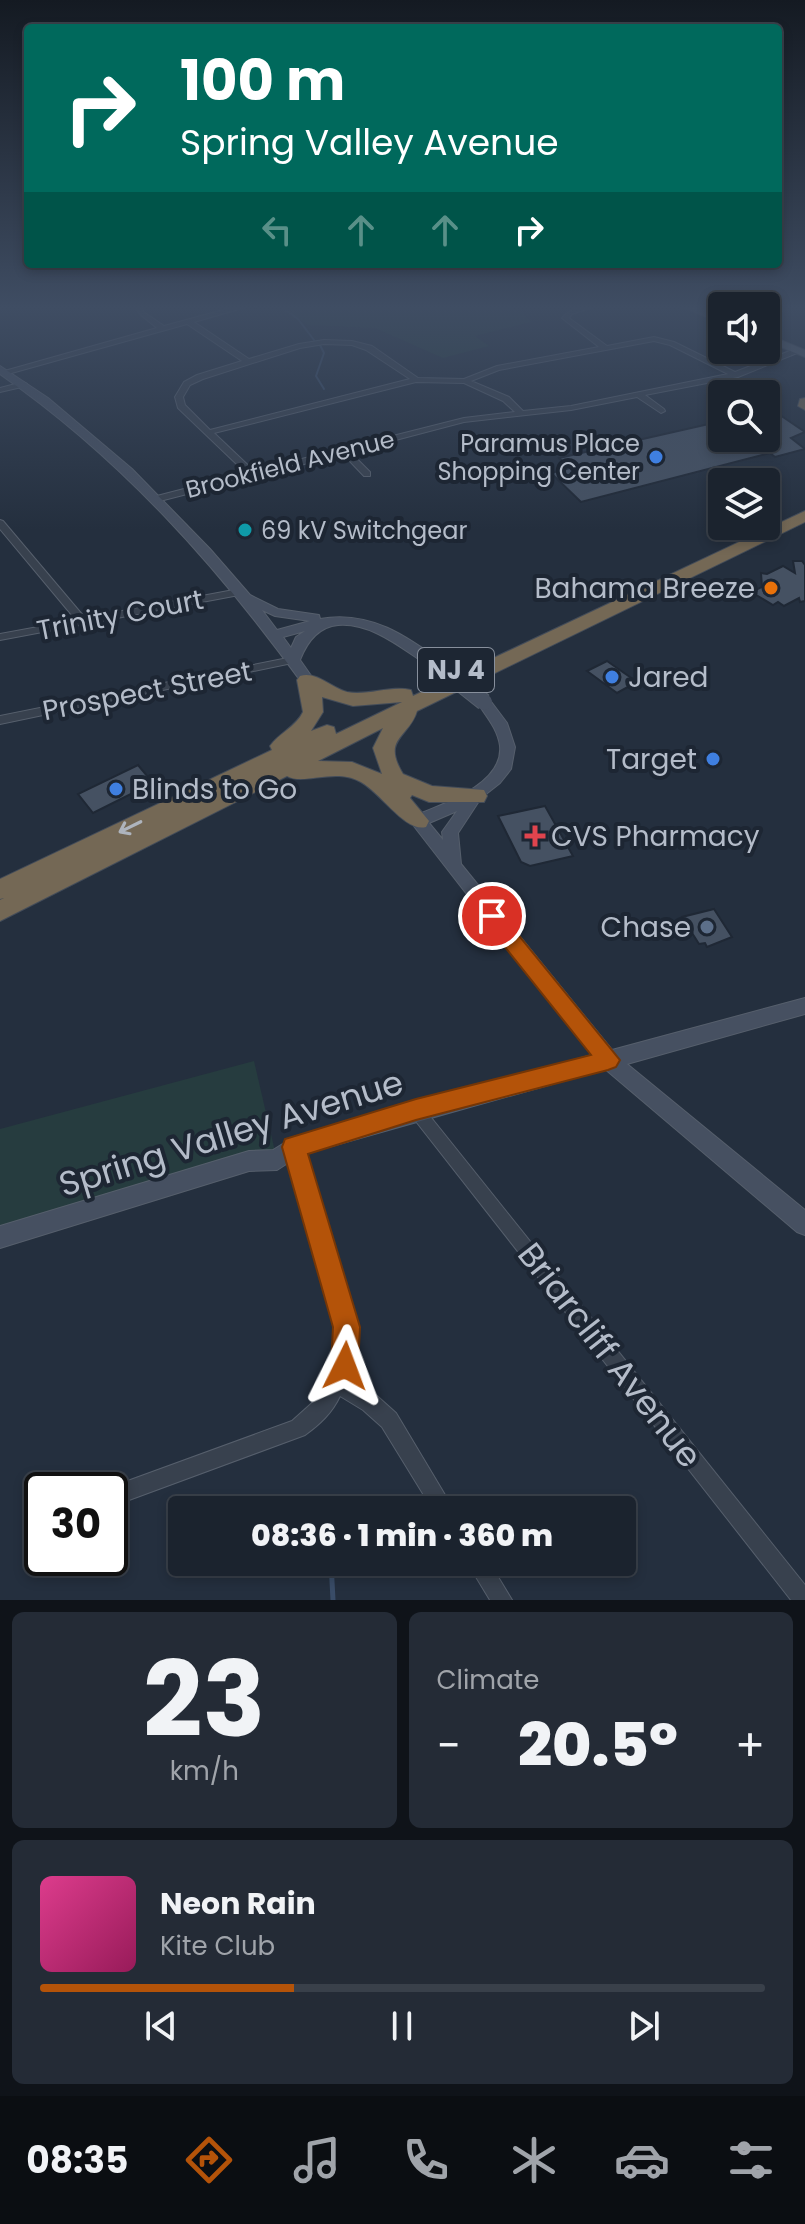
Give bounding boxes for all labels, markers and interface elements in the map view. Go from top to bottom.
text: 100 m [180,41,345,120]
icon: right [48,56,152,160]
text: Spring Valley Avenue [180,117,559,168]
icon: left [255,208,299,252]
icon: ahead [339,208,383,252]
icon: ahead [423,208,467,252]
icon: right [507,208,551,252]
map controls [708,292,780,540]
button: sound [708,292,780,364]
button: search [708,380,780,452]
street label: Brookfield Avenue [182,422,398,506]
place label: Paramus Place Shopping Center [438,427,640,488]
marker: Paramus Place Shopping Center [647,448,665,466]
button: layers [708,468,780,540]
place label: 69 kV Switchgear [261,514,467,547]
marker: 69 kV Switchgear [236,521,254,539]
place label: Bahama Breeze [534,569,755,608]
marker: Bahama Breeze [762,579,780,597]
street label: Trinity Court [33,580,207,650]
road number: NJ 4 [418,648,494,692]
street label: Prospect Street [39,652,255,730]
place label: Jared [628,658,709,697]
marker: Jared [603,668,621,686]
place label: Target [606,740,697,779]
marker: Target [704,750,722,768]
place label: Blinds to Go [132,770,297,809]
marker: Blinds to Go [107,780,125,798]
place label: CVS Pharmacy [551,817,760,856]
one-way arrow [119,820,143,835]
marker: CVS Pharmacy [526,827,544,845]
pin [458,882,526,950]
icon: arrive [470,894,514,938]
place label: Chase [601,908,691,947]
marker: Chase [698,918,716,936]
street label: Spring Valley Avenue [53,1058,409,1208]
street label: Briarcliff Avenue [507,1232,713,1478]
position arrow [303,1324,387,1408]
speed limit sign: 30 [24,1472,128,1576]
text: 08:36 · 1 min · 360 m [251,1514,553,1557]
text: 23 [143,1627,265,1772]
text: Climate [437,1662,539,1698]
text: 20.5° [518,1703,678,1787]
text: − [437,1715,461,1776]
text: + [735,1715,765,1776]
text: km/h [170,1753,239,1789]
text: Neon Rain [160,1882,316,1925]
text: Kite Club [160,1928,275,1964]
icon: previous [139,2004,183,2048]
icon: pause [380,2004,424,2048]
icon: next [622,2004,666,2048]
icon: directions [181,2132,237,2188]
icon: music [289,2132,345,2188]
icon: phone [398,2132,454,2188]
icon: climate [506,2132,562,2188]
icon: car [614,2132,670,2188]
icon: filters [723,2132,779,2188]
text: 08:35 [26,2135,128,2186]

